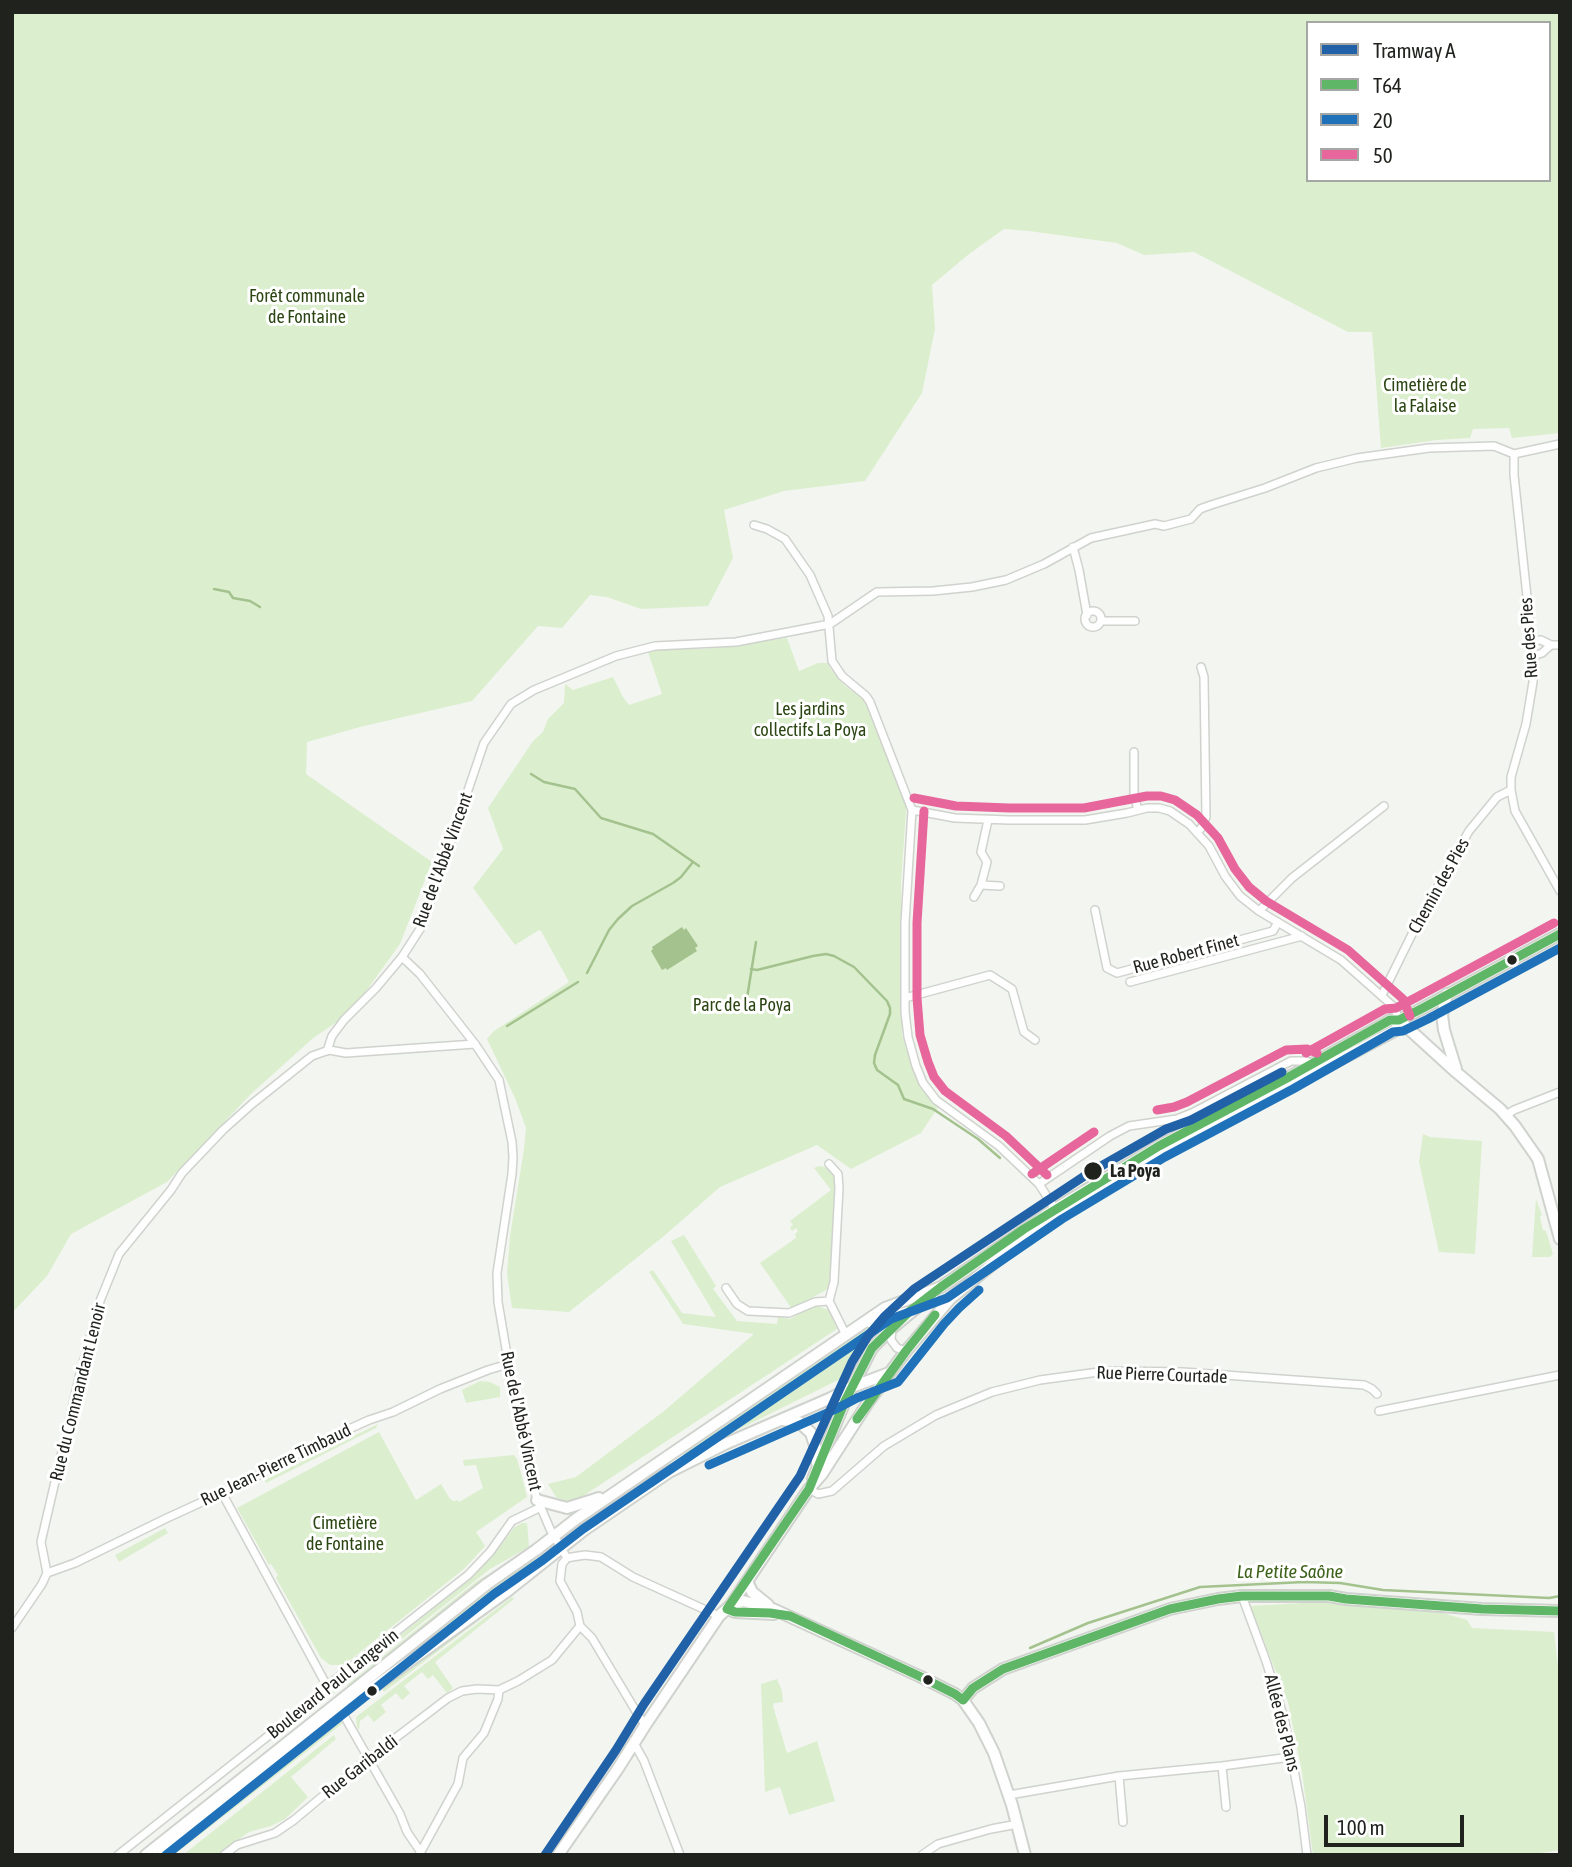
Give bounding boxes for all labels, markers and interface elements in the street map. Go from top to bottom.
legend [1306,21,1551,182]
text: Tramway A [1373,38,1456,62]
text: T64 [1373,73,1402,97]
text: 20 [1373,108,1393,132]
text: 50 [1373,143,1393,167]
park label: Forêt communale de Fontaine [249,285,365,328]
park label: Cimetière de la Falaise [1383,374,1467,416]
street label: Rue des Pies [1515,597,1543,679]
park label: Les jardins collectifs La Poya [754,698,866,740]
street label: Rue de l'Abbé Vincent [409,790,477,930]
street label: Chemin des Pies [1404,834,1474,938]
street label: Rue Robert Finet [1131,929,1241,979]
unlabelled marker [1505,953,1519,967]
park label: Parc de la Poya [693,994,791,1016]
marker: La Poya [1082,1160,1104,1182]
place label: La Poya [1110,1160,1160,1182]
street label: Rue du Commandant Lenoir [45,1301,111,1483]
street label: Rue de l'Abbé Vincent [496,1349,546,1493]
street label: Rue Pierre Courtade [1096,1362,1228,1388]
street label: Rue Jean-Pierre Timbaud [197,1419,355,1511]
park label: Cimetière de Fontaine [306,1512,384,1554]
water label: La Petite Saône [1237,1561,1343,1583]
street label: Boulevard Paul Langevin [263,1624,403,1744]
street label: Allée des Plans [1259,1672,1305,1774]
unlabelled marker [921,1673,935,1687]
unlabelled marker [365,1684,379,1698]
street label: Rue Garibaldi [318,1731,402,1803]
scale bar [1327,1800,1467,1844]
text: 100 m [1337,1815,1385,1839]

